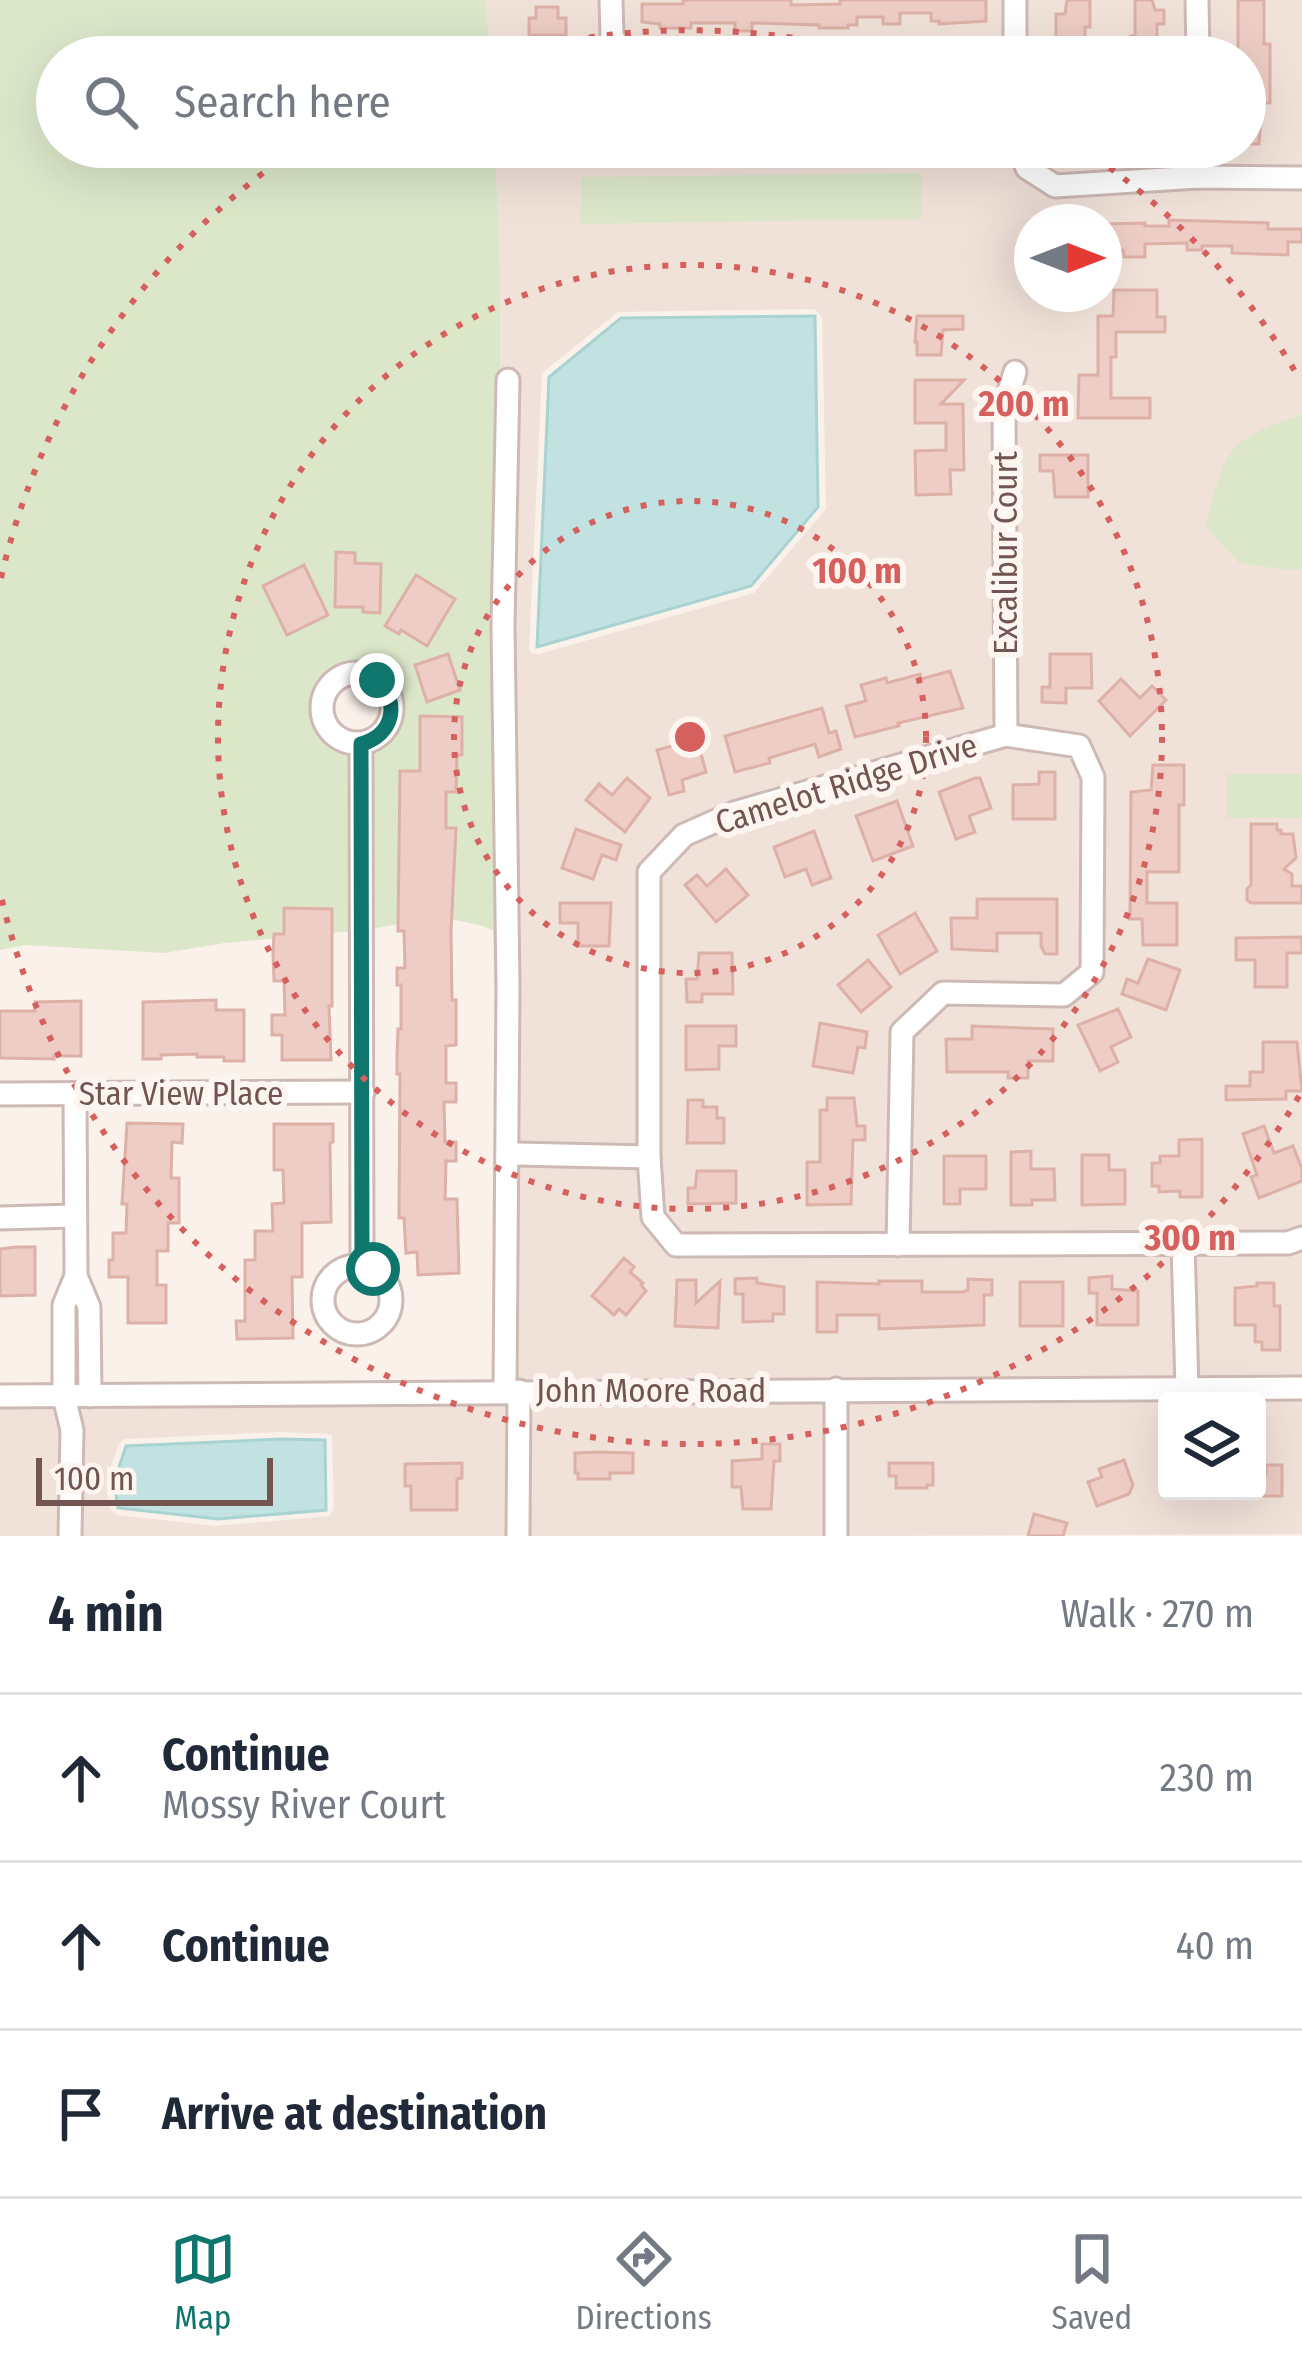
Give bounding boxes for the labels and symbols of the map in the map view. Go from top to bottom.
north arrow [1014,204,1122,312]
text: 200 m [978,382,1069,426]
street label: Excalibur Court [986,451,1026,655]
text: 100 m [812,549,902,593]
route end [350,653,404,707]
centre of rings [669,716,711,758]
street label: Camelot Ridge Drive [711,725,982,843]
street label: Star View Place [79,1074,283,1114]
text: 300 m [1143,1216,1236,1260]
route start [346,1242,400,1296]
street label: John Moore Road [536,1371,766,1411]
scale bar [36,1452,273,1505]

